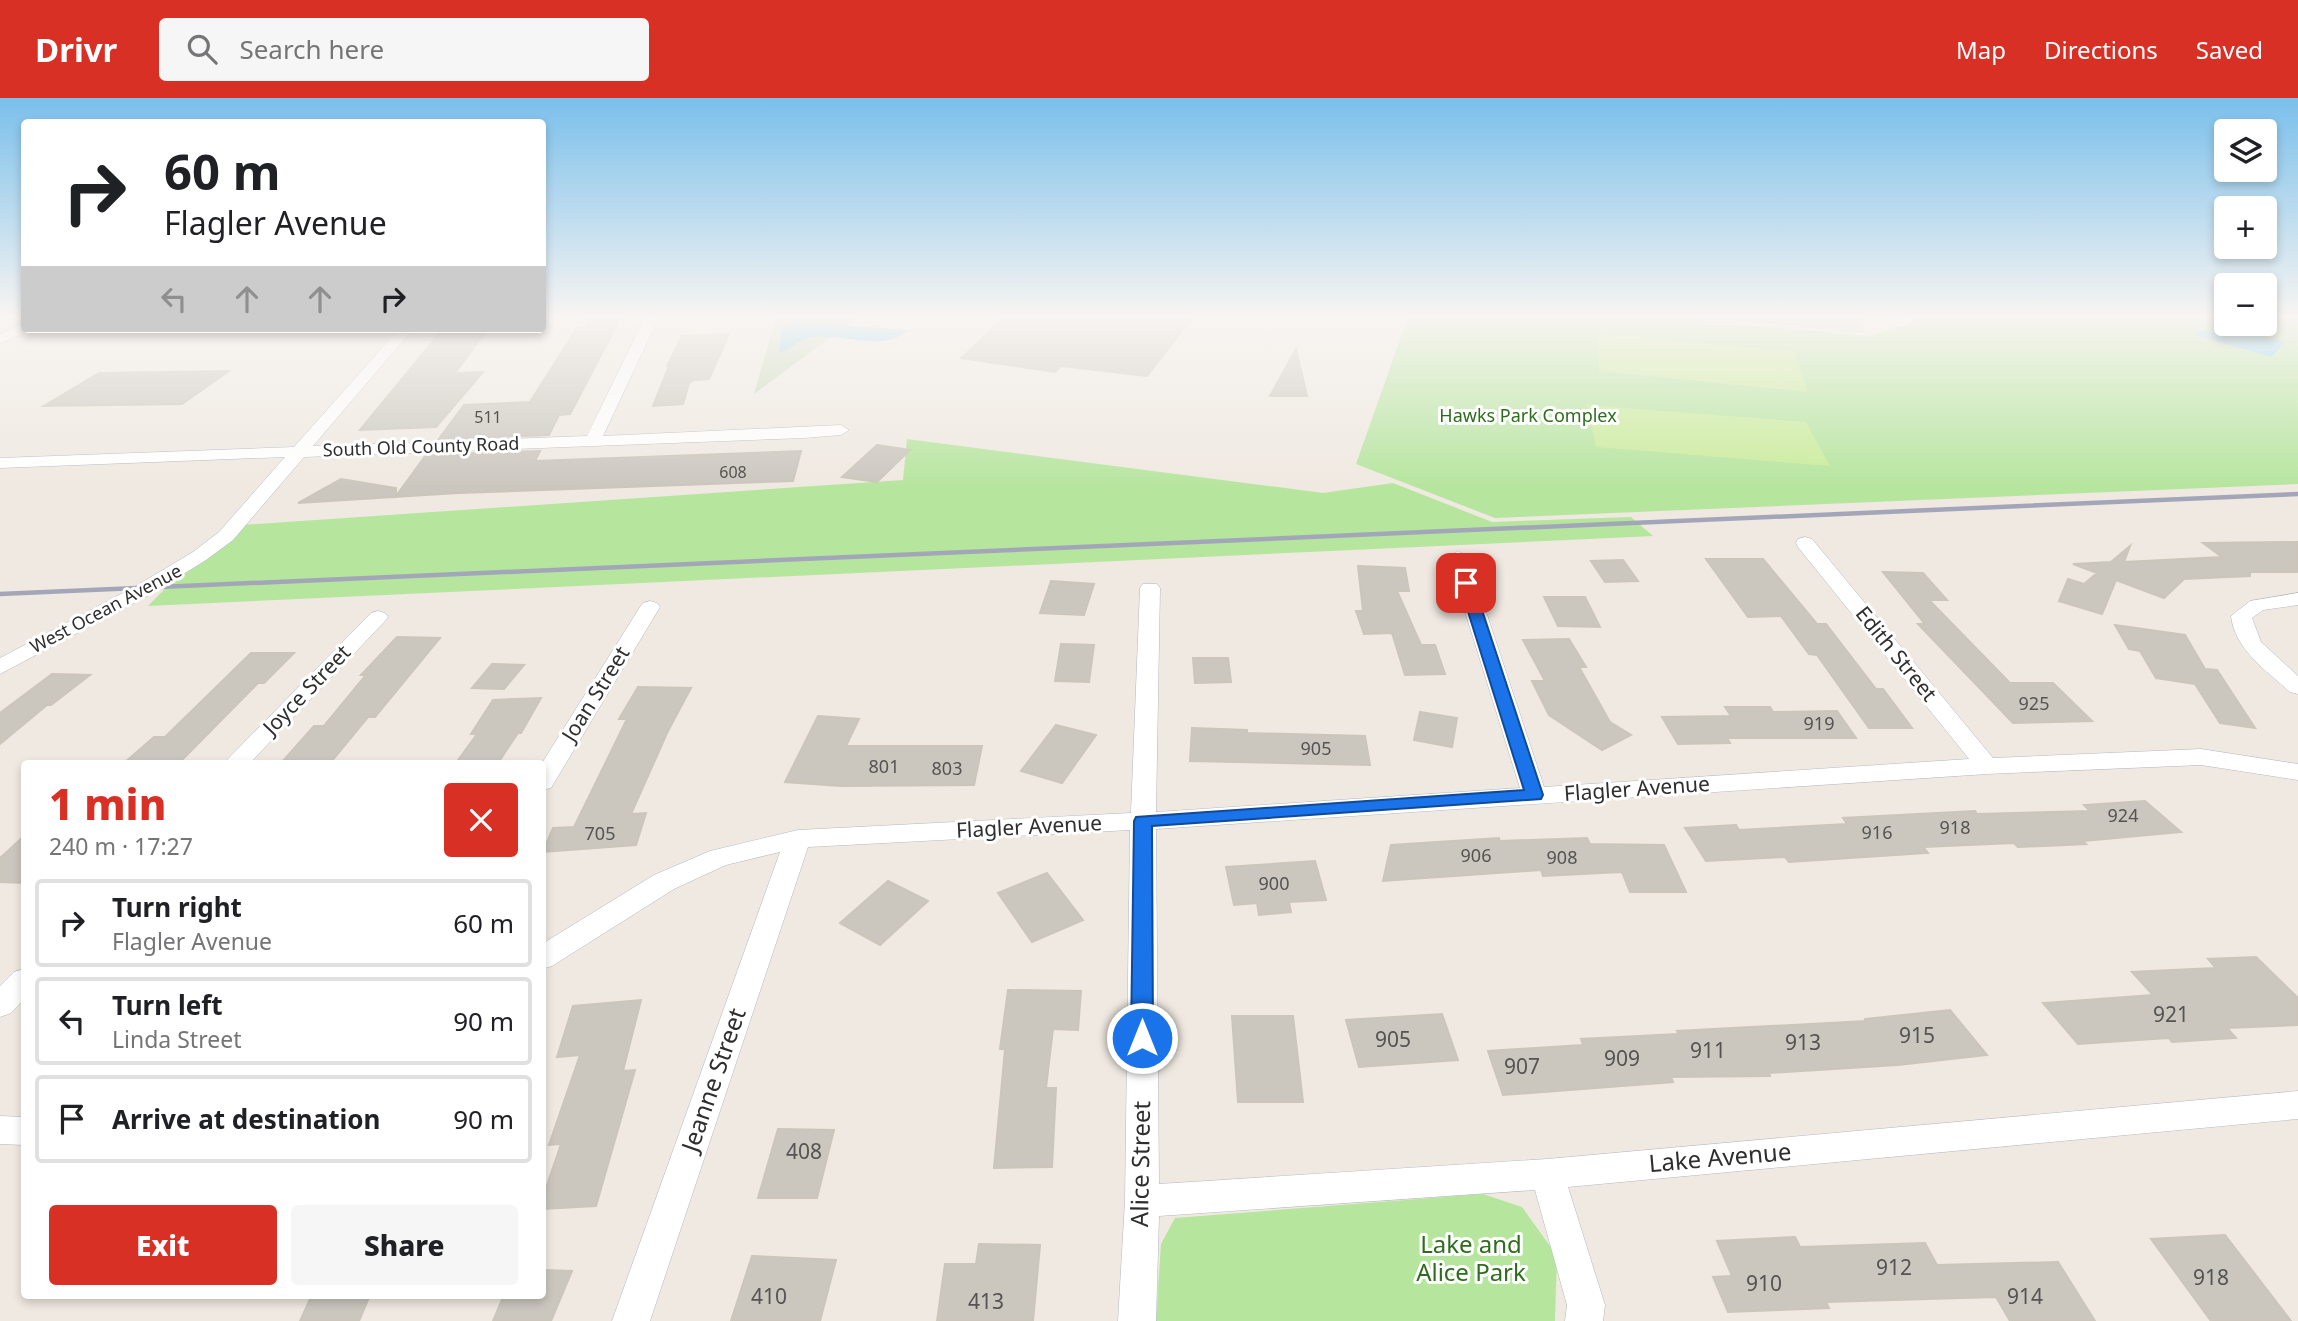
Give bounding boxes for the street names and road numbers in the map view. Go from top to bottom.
street label: South Old County Road [322,431,520,461]
street label: West Ocean Avenue [26,558,185,658]
street label: Edith Street [1850,600,1944,707]
street label: Joyce Street [255,638,356,742]
street label: Joan Street [554,640,636,748]
street label: Flagler Avenue [1563,769,1711,807]
street label: Flagler Avenue [955,808,1103,844]
street label: Jeanne Street [672,1003,753,1158]
street label: Alice Street [1122,1100,1157,1227]
street label: Lake Avenue [1647,1134,1792,1179]

